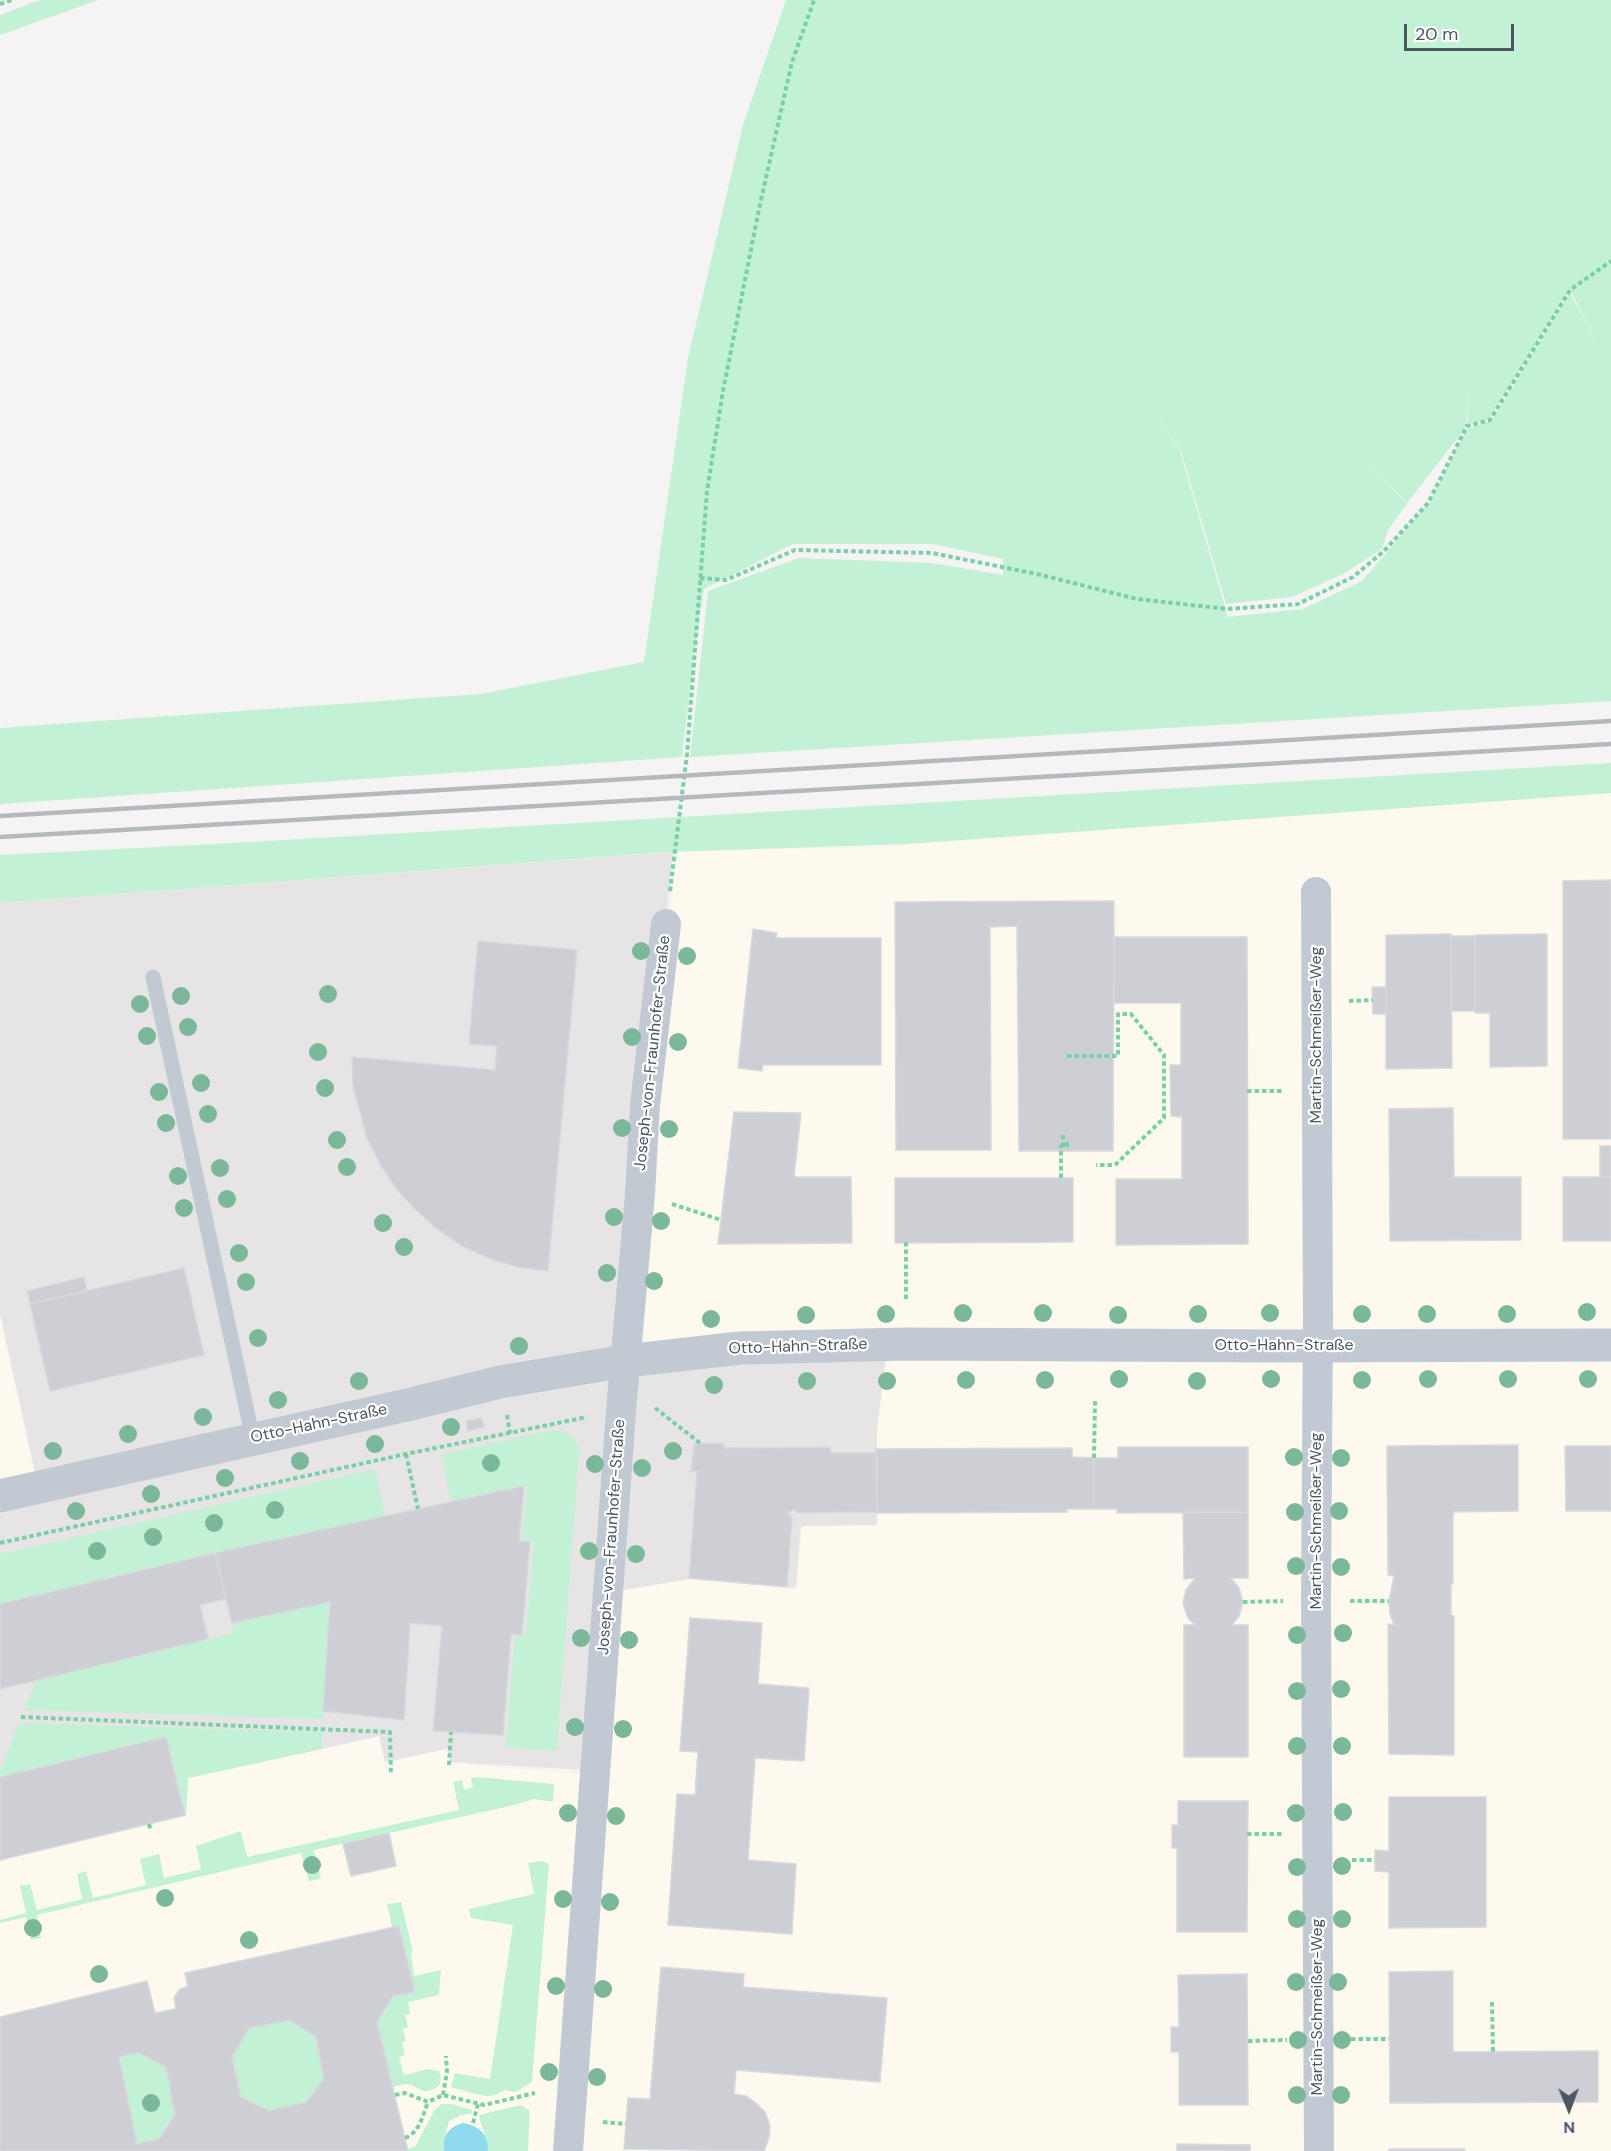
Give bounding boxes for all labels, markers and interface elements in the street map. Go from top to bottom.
scale bar [1407,12,1516,50]
text: 20 m [1415,22,1458,46]
street label: Joseph-von-Fraunhofer-Straße [631,934,675,1172]
street label: Martin-Schmeißer-Weg [1307,947,1327,1123]
street label: Otto-Hahn-Straße [728,1335,868,1359]
street label: Otto-Hahn-Straße [1214,1336,1354,1356]
street label: Otto-Hahn-Straße [249,1400,389,1448]
street label: Joseph-von-Fraunhofer-Straße [594,1418,630,1656]
street label: Martin-Schmeißer-Weg [1307,1433,1327,1609]
street label: Martin-Schmeißer-Weg [1308,1919,1328,2095]
north arrow [1539,2079,1599,2139]
text: N [1563,2117,1575,2138]

